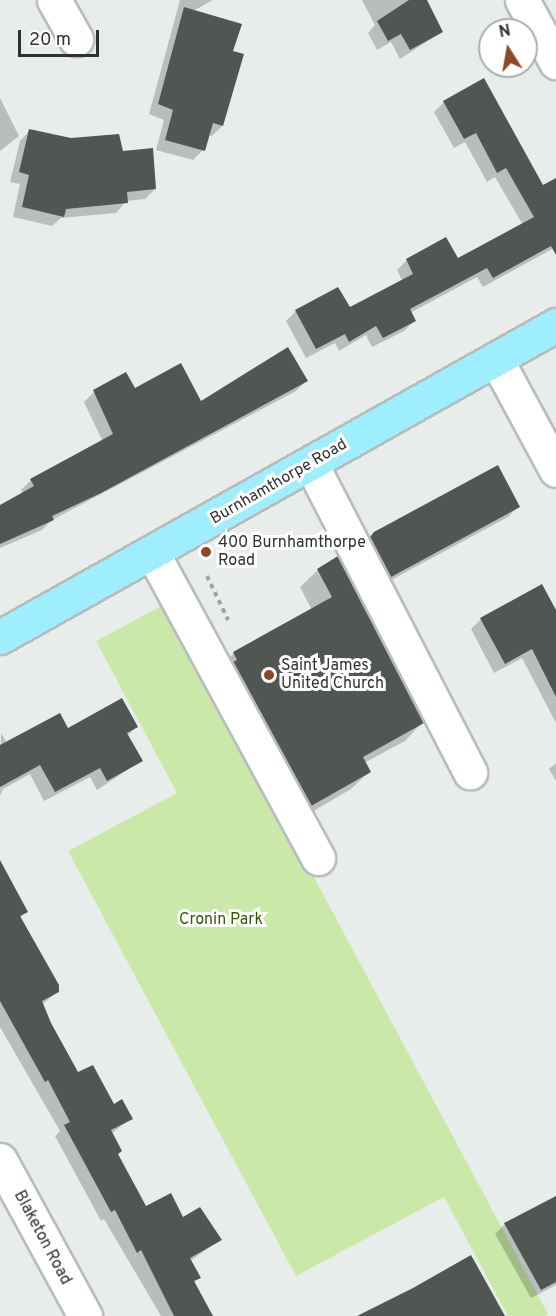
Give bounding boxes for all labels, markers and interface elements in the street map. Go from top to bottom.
scale bar [21,18,102,56]
north arrow [478,18,538,78]
text: N [497,21,512,43]
text: 20 m [29,29,71,52]
street label: Burnhamthorpe Road [207,435,351,529]
place label: 400 Burnhamthorpe Road [218,533,366,571]
marker: 400 Burnhamthorpe Road [199,545,213,559]
place label: Saint James United Church [281,656,384,694]
marker: Saint James United Church [262,668,276,682]
park label: Cronin Park [179,910,263,930]
street label: Blaketon Road [9,1188,75,1288]

